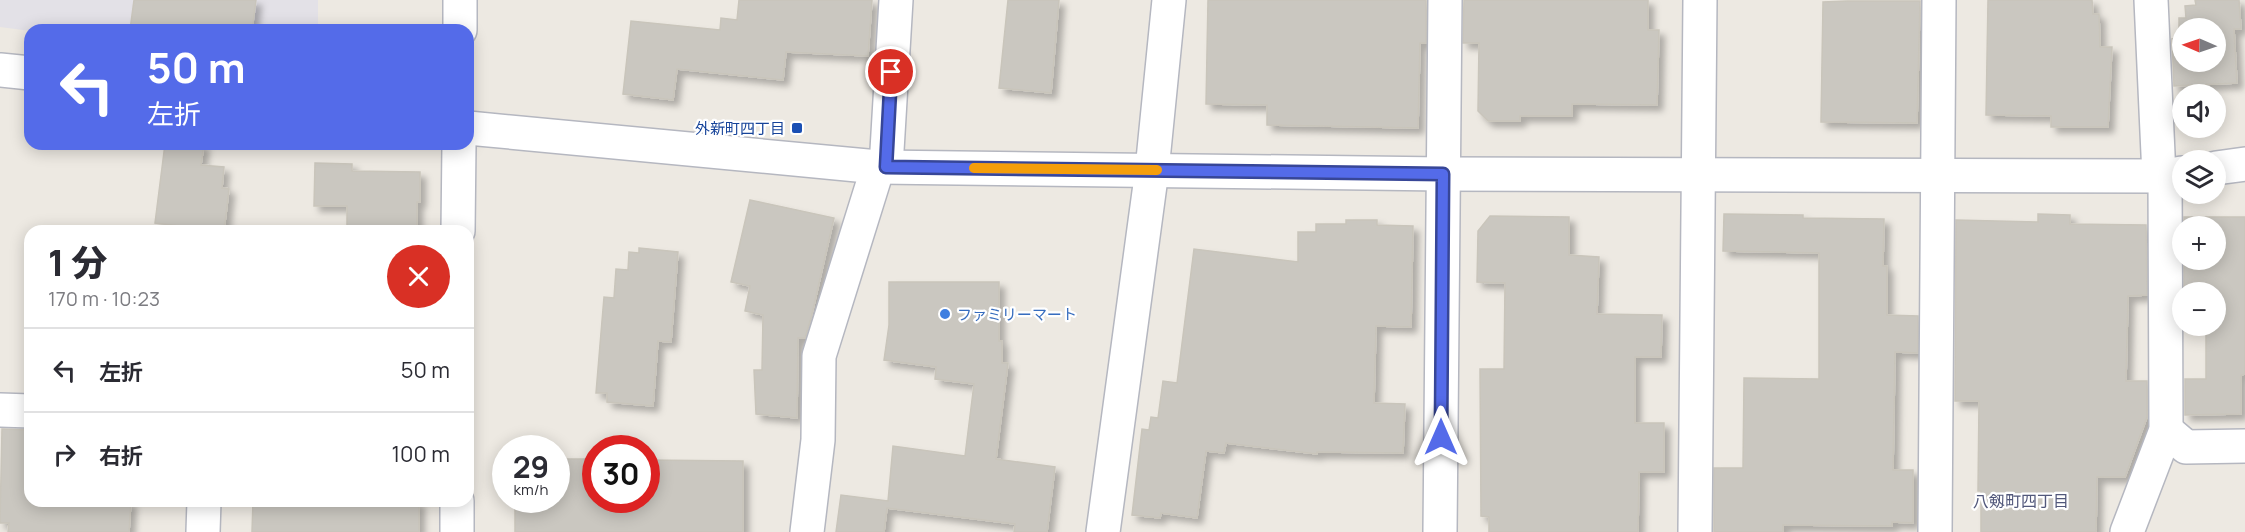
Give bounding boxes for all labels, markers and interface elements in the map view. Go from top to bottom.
north arrow [2172,18,2226,72]
map controls [2172,18,2226,336]
text: 50 m [147,38,245,96]
pin [865,46,916,97]
icon: left [48,48,126,126]
icon: arrive [874,55,907,88]
button: sound [2172,84,2226,138]
text: 左折 [147,95,201,132]
place label: 外新町四丁目 [695,118,785,139]
marker: 外新町四丁目 [790,121,804,135]
button: layers [2172,150,2226,204]
button: + [2172,216,2226,270]
text: 1 分 [48,238,108,287]
button: close [387,245,450,308]
button: − [2172,282,2226,336]
text: 170 m · 10:23 [48,285,160,312]
place label: ファミリーマート [957,304,1077,325]
marker: ファミリーマート [938,307,952,321]
icon: left [48,354,81,387]
text: 50 m [401,355,450,385]
text: 左折 [99,357,143,387]
position arrow [1409,405,1473,469]
speed limit sign: 30 [582,435,660,513]
icon: right [48,438,81,471]
text: 100 m [392,439,450,469]
text: 右折 [99,441,143,471]
text: 29 [513,446,549,487]
text: km/h [514,479,548,500]
district label: 八剱町四丁目 [1973,490,2069,512]

